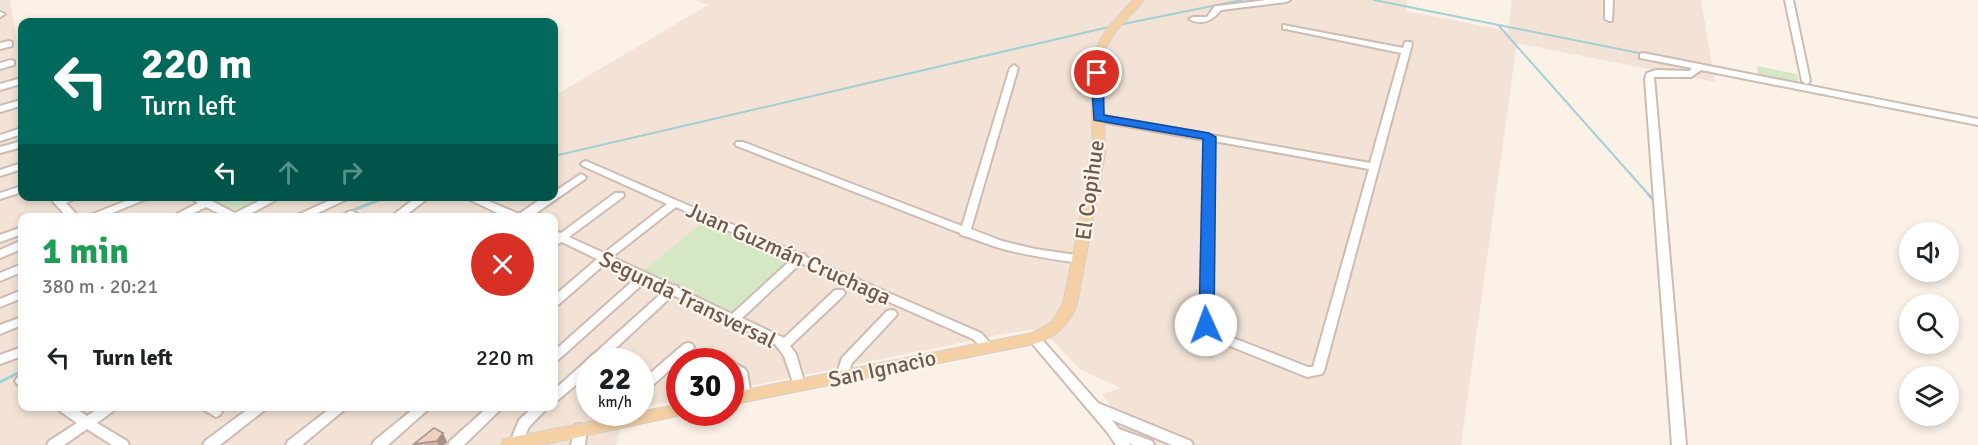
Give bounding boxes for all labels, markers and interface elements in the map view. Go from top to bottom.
text: 220 m [141,39,252,90]
icon: left [42,42,120,120]
pin [1071,47,1122,98]
icon: arrive [1080,56,1113,89]
text: Turn left [141,90,236,123]
street label: El Copihue [1069,138,1110,242]
icon: left [209,156,242,189]
icon: ahead [272,156,305,189]
icon: right [335,156,368,189]
street label: Juan Guzmán Cruchaga [682,196,895,311]
map controls [1899,222,1959,426]
button: sound [1899,222,1959,282]
text: 1 min [42,229,129,274]
button: close [471,233,534,296]
street label: Segunda Transversal [595,245,780,354]
text: 380 m · 20:21 [42,274,158,299]
position arrow [1174,293,1238,357]
button: search [1899,294,1959,354]
icon: left [42,341,75,374]
text: Turn left [93,344,173,371]
text: 220 m [476,344,534,371]
street label: San Ignacio [826,344,938,393]
speed limit sign: 30 [666,348,744,426]
text: 22 [599,361,631,398]
button: layers [1899,366,1959,426]
text: km/h [598,393,632,411]

